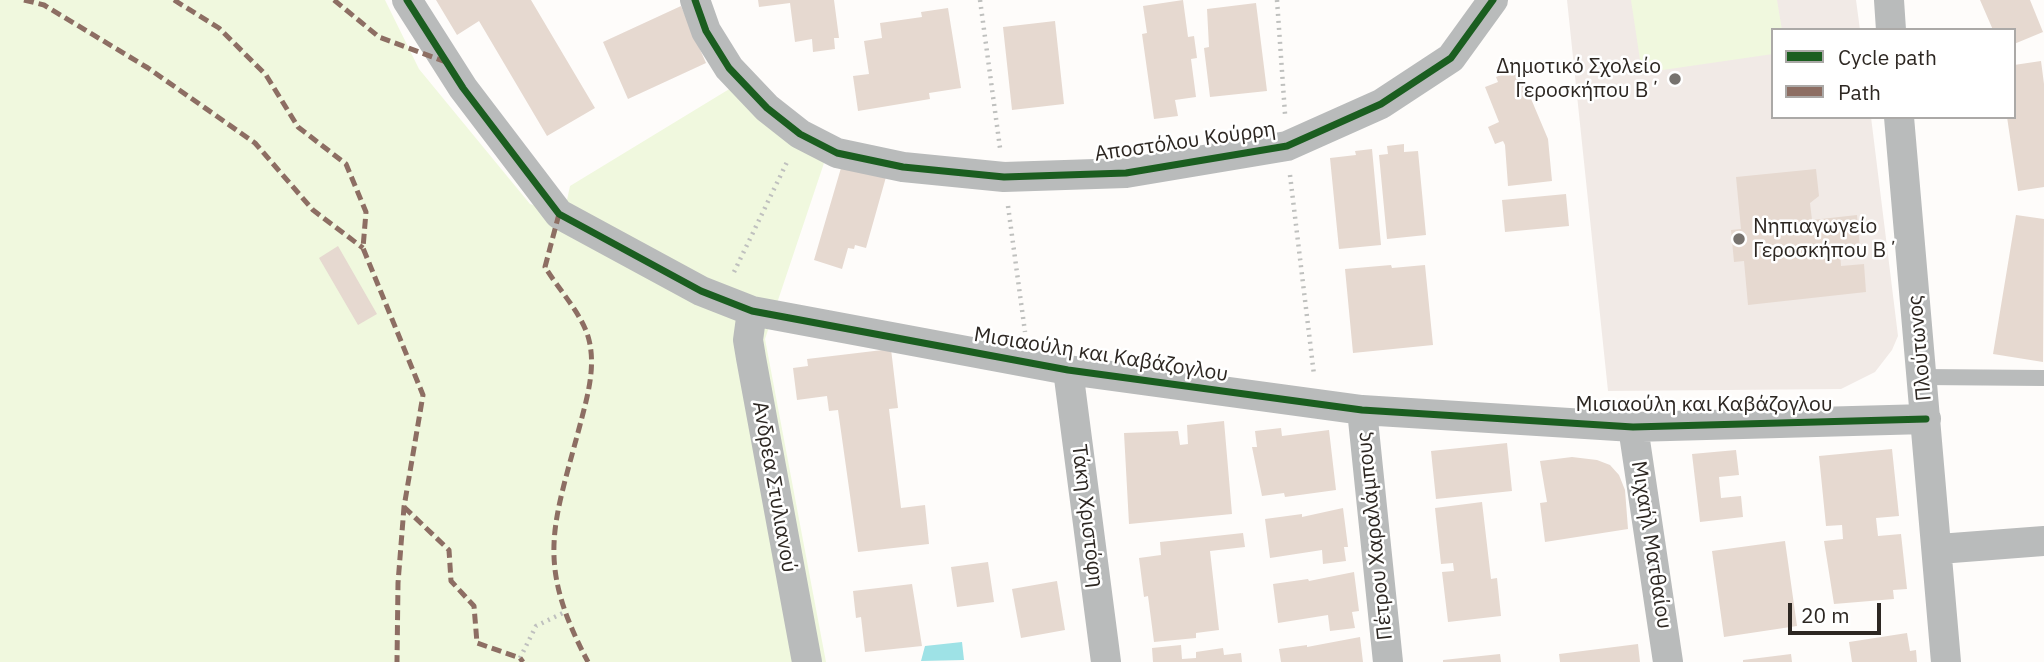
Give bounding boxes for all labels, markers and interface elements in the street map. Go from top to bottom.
legend [1771,28,2016,119]
text: Cycle path [1838,43,1937,71]
place label: Δημοτικό Σχολείο Γεροσκήπου Β΄ [1496,54,1661,104]
marker: Δημοτικό Σχολείο Γεροσκήπου Β΄ [1667,71,1683,87]
text: Path [1838,78,1881,106]
street label: Αποστόλου Κούρρη [1093,117,1277,167]
place label: Νηπιαγωγείο Γεροσκήπου Β΄ [1753,214,1899,264]
marker: Νηπιαγωγείο Γεροσκήπου Β΄ [1731,231,1747,247]
street label: Πλούτωνος [1903,294,1937,402]
street label: Μισιαούλη και Καβάζογλου [972,322,1230,388]
street label: Μισιαούλη και Καβάζογλου [1575,392,1833,418]
street label: Ανδρέα Στυλιανού [747,399,801,575]
street label: Πέτρου Χαραλάμπους [1352,430,1398,642]
street label: Τάκη Χριστόφη [1066,443,1108,589]
street label: Μιχαήλ Ματθαίου [1625,459,1677,631]
scale bar [1792,588,1885,632]
text: 20 m [1801,601,1850,629]

